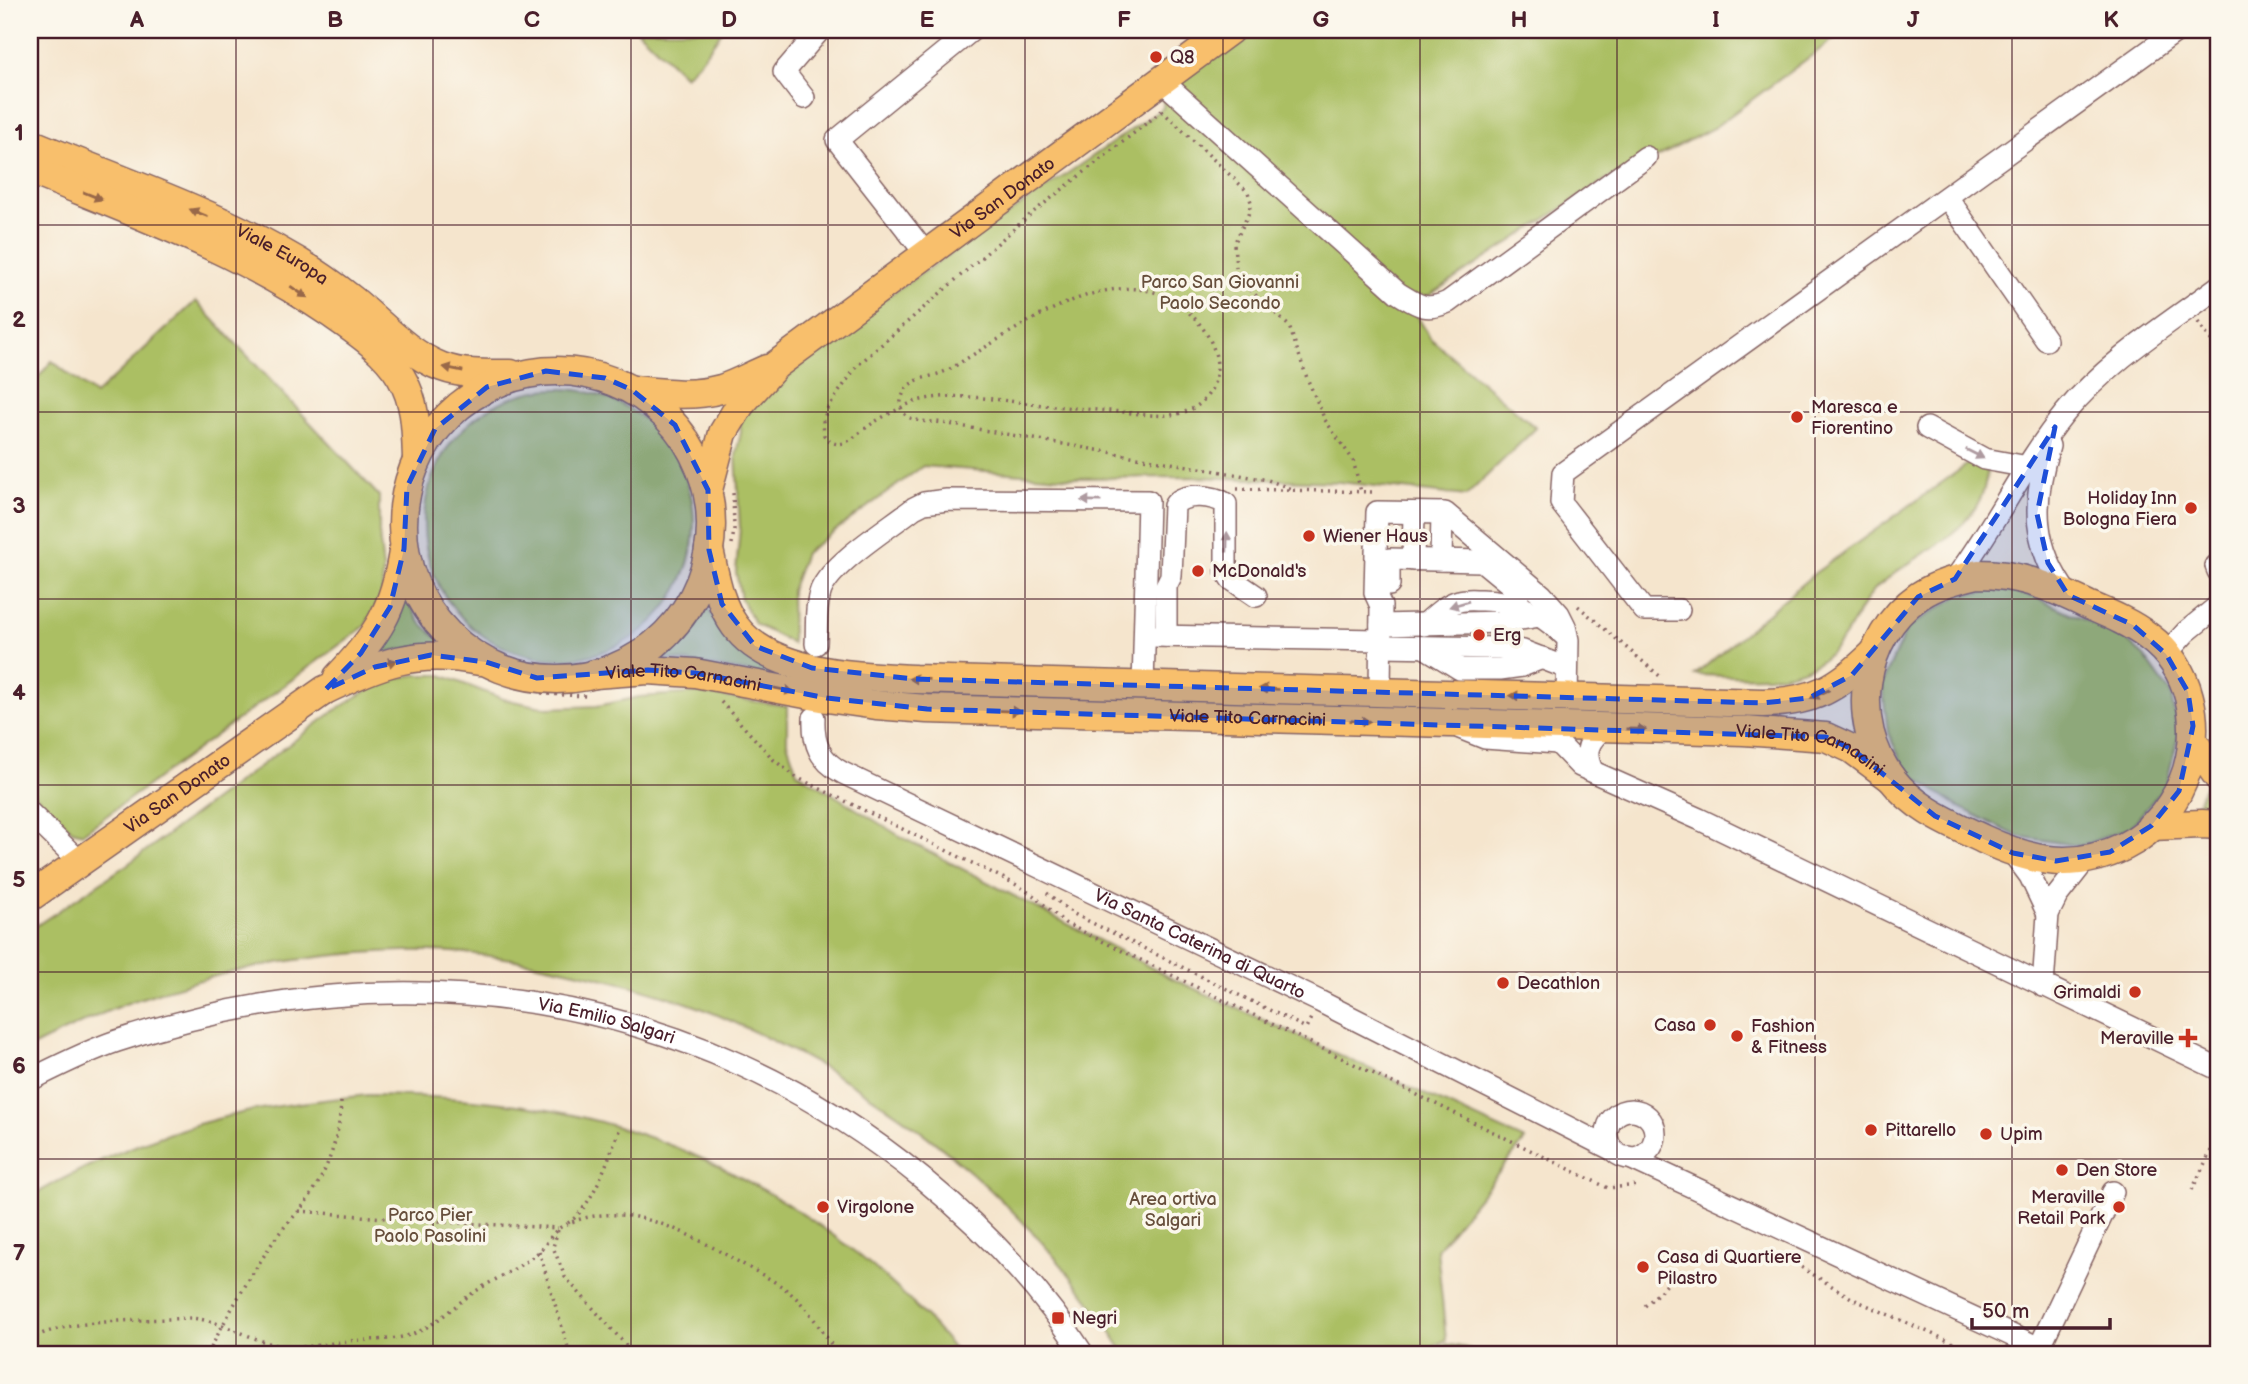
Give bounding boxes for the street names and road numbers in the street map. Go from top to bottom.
street label: Via San Donato [946,153,1059,244]
street label: Viale Europa [232,220,332,290]
street label: Viale Tito Carnacini [605,660,763,696]
street label: Viale Tito Carnacini [1169,706,1326,731]
street label: Viale Tito Carnacini [1736,721,1889,781]
street label: Via San Donato [120,750,235,838]
street label: Via Santa Caterina di Quarto [1091,885,1309,1004]
street label: Via Emilio Salgari [537,994,678,1049]

